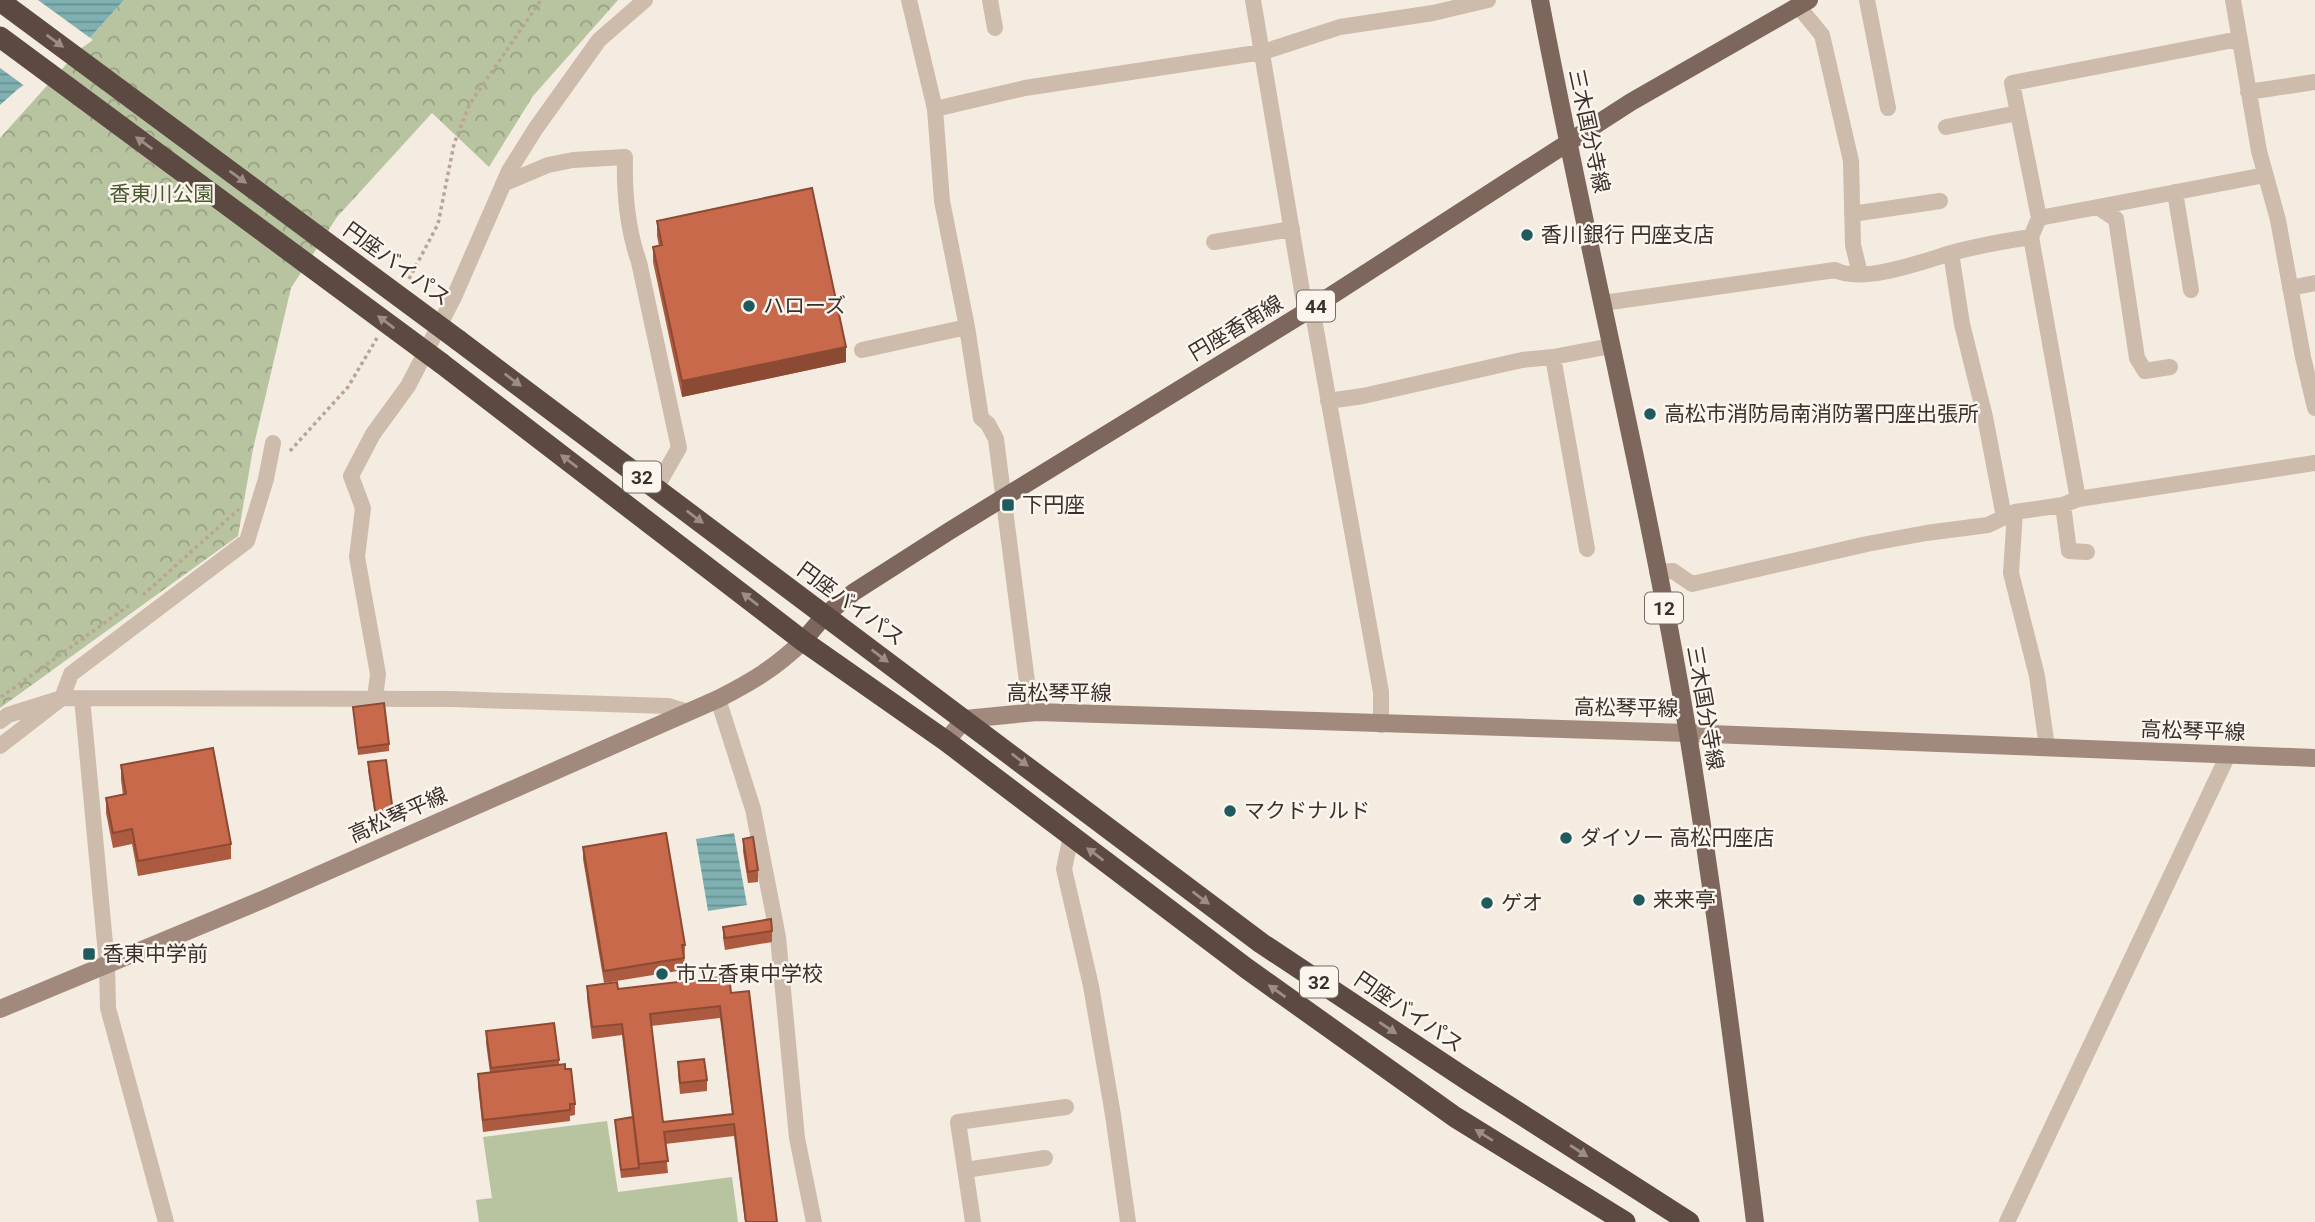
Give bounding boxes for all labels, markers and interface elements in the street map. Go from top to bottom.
one-way arrow [46,34,64,48]
street label: 三木国分寺線 [1564,67,1614,195]
one-way arrow [135,136,153,150]
one-way arrow [229,169,247,183]
park label: 香東川公園 [110,182,215,206]
street label: 円座バイパス [339,217,455,311]
place label: 香川銀行 円座支店 [1541,223,1714,247]
marker: 香川銀行 円座支店 [1519,227,1535,243]
road number: 44 [1297,290,1335,322]
street label: 円座香南線 [1185,291,1287,365]
place label: ハローズ [763,294,846,318]
marker: ハローズ [741,298,757,314]
one-way arrow [377,315,395,329]
one-way arrow [504,373,522,387]
place label: 高松市消防局南消防署円座出張所 [1664,402,1979,426]
marker: 高松市消防局南消防署円座出張所 [1642,406,1658,422]
one-way arrow [560,454,578,468]
road number: 32 [623,462,661,492]
place label: 下円座 [1022,493,1085,517]
marker: 下円座 [1000,497,1016,513]
one-way arrow [685,510,703,525]
street label: 円座バイパス [793,557,909,651]
one-way arrow [741,591,759,606]
road number: 12 [1645,593,1683,624]
street label: 三木国分寺線 [1682,644,1728,772]
one-way arrow [870,648,888,663]
street label: 高松琴平線 [1007,681,1112,705]
street label: 高松琴平線 [1573,695,1679,721]
street label: 高松琴平線 [2140,717,2246,745]
one-way arrow [1011,753,1029,767]
street label: 高松琴平線 [345,783,451,847]
place label: マクドナルド [1244,799,1370,823]
marker: マクドナルド [1222,803,1238,819]
place label: ダイソー 高松円座店 [1580,826,1774,850]
marker: ダイソー 高松円座店 [1558,830,1574,846]
one-way arrow [1086,848,1104,862]
place label: 来来亭 [1653,888,1716,912]
one-way arrow [1192,891,1210,905]
place label: ゲオ [1501,891,1543,915]
marker: 来来亭 [1631,892,1647,908]
marker: ゲオ [1479,895,1495,911]
place label: 香東中学前 [103,942,208,966]
marker: 香東中学前 [81,946,97,962]
place label: 市立香東中学校 [676,962,823,986]
marker: 市立香東中学校 [654,966,670,982]
road number: 32 [1300,966,1338,998]
street label: 円座バイパス [1350,967,1468,1057]
one-way arrow [1268,984,1286,998]
one-way arrow [1378,1021,1398,1034]
one-way arrow [1474,1128,1493,1141]
one-way arrow [1569,1145,1588,1158]

